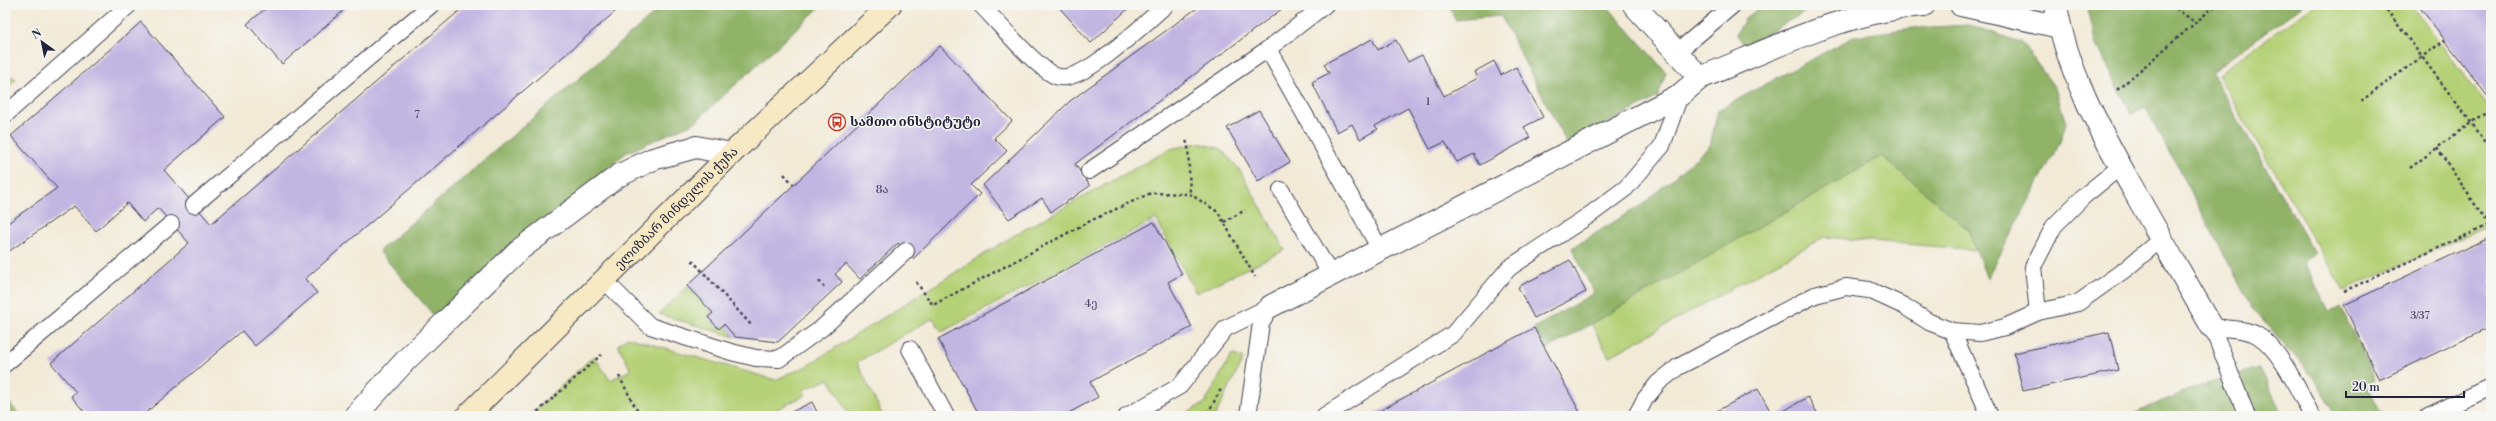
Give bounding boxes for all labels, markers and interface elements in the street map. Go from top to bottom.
north arrow [22,22,62,62]
text: N [30,26,45,43]
house number: 1 [1426,95,1431,109]
house number: 7 [414,108,420,122]
bus stop icon: სამთო ინსტიტუტი [827,112,847,132]
place label: სამთო ინსტიტუტი [850,114,981,130]
street label: ელიზბარ მინდელის ქუჩა [611,143,741,273]
house number: 8ა [876,183,888,197]
house number: 4ე [1085,297,1097,311]
house number: 3/37 [2410,309,2430,323]
scale bar [2346,373,2464,399]
text: 20 m [2352,380,2380,395]

